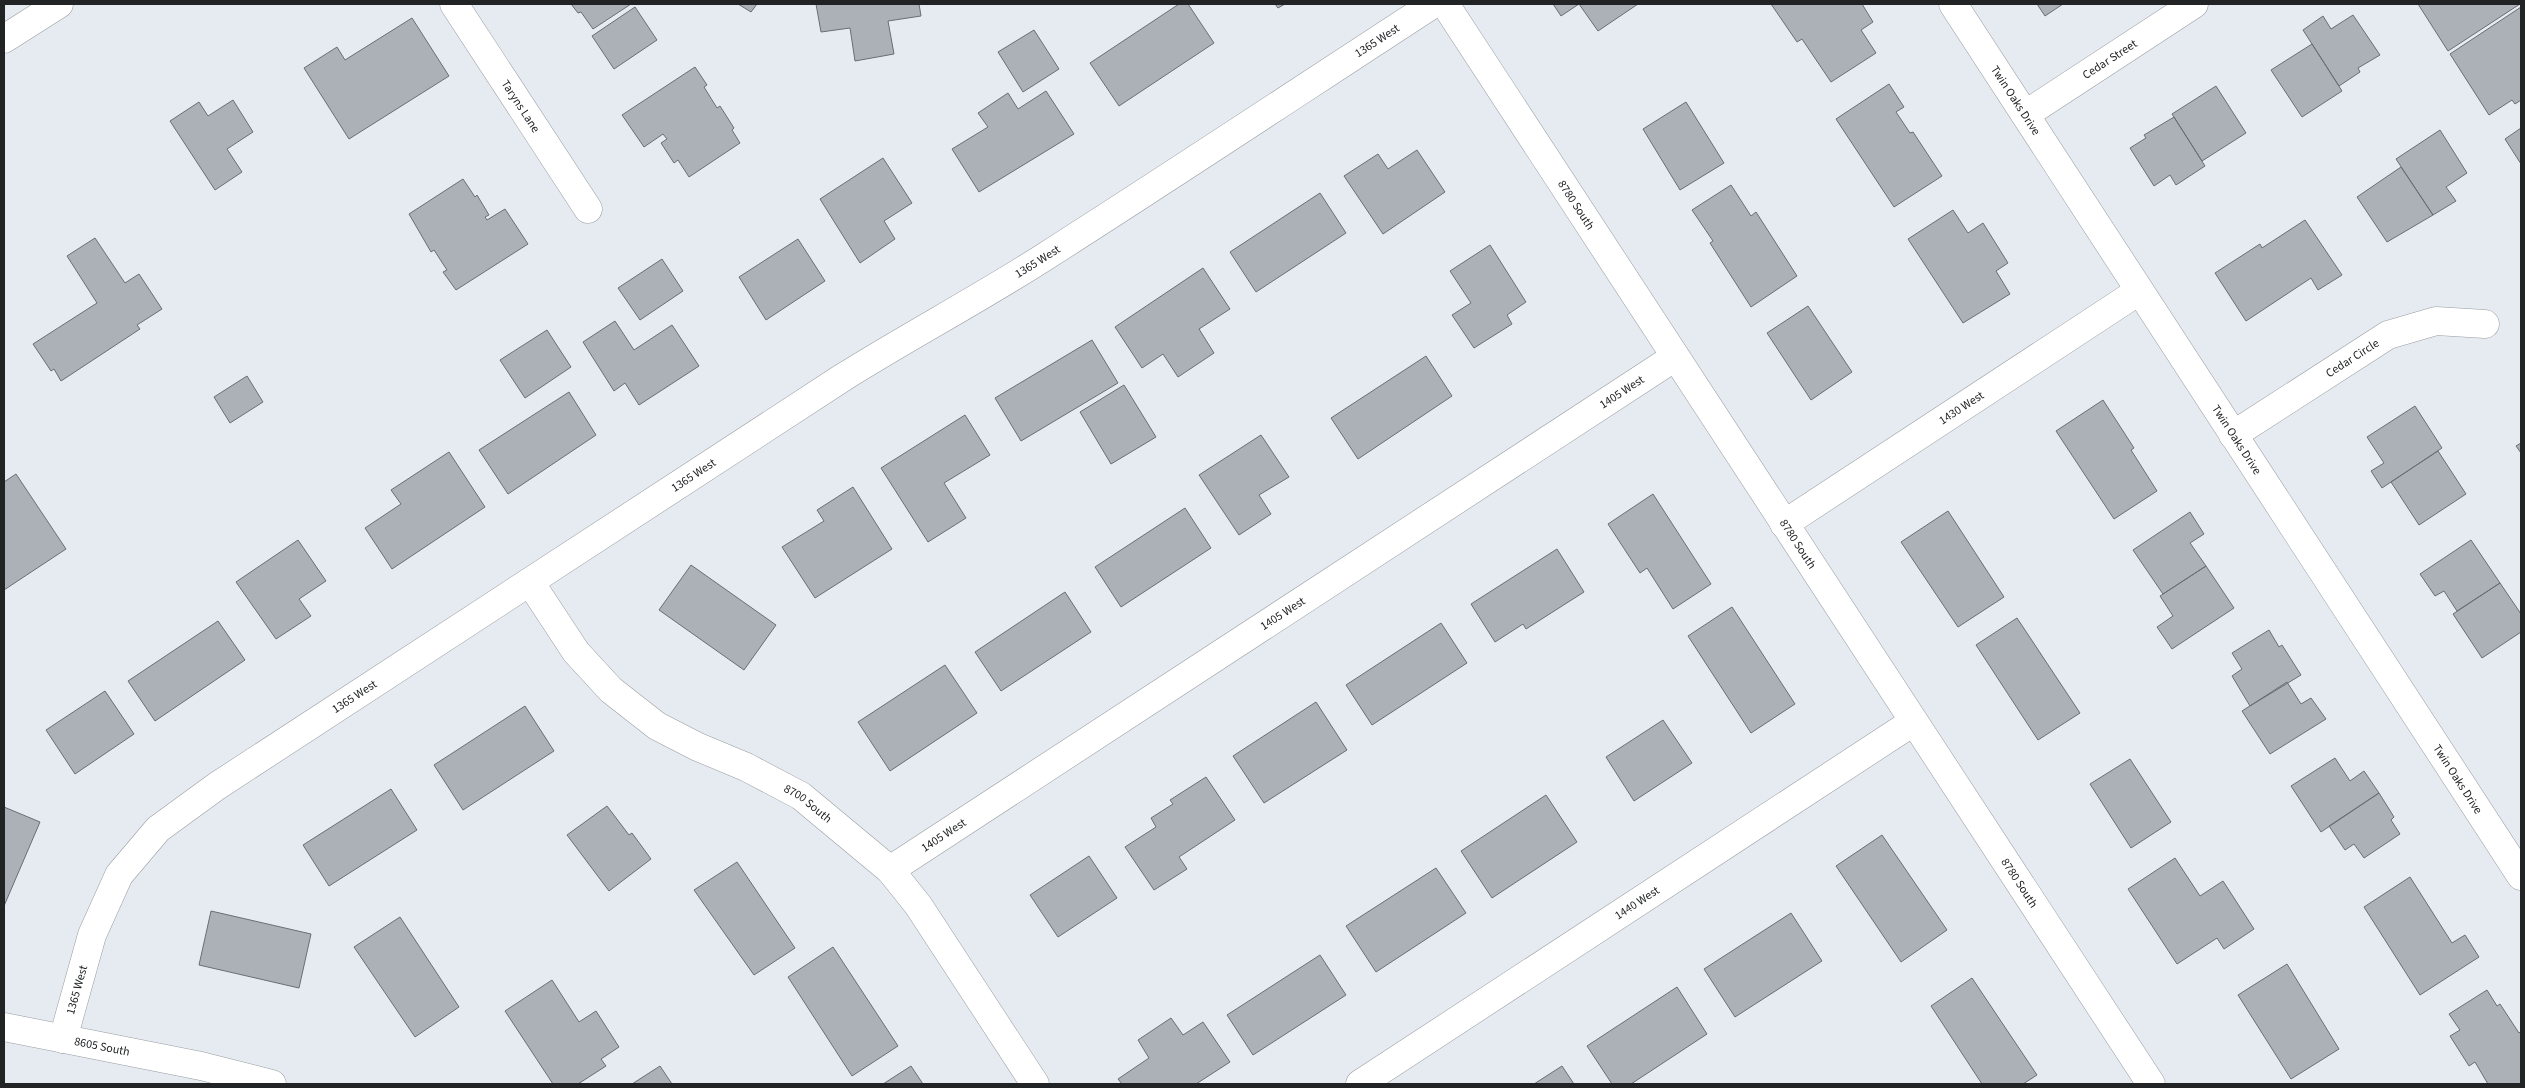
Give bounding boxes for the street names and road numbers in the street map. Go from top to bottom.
street label: 1365 West [1351,20,1403,62]
street label: Cedar Street [2079,35,2141,84]
street label: Twin Oaks Drive [1986,62,2044,139]
street label: Taryns Lane [497,77,544,136]
street label: 8780 South [1553,177,1598,233]
street label: 1365 West [1012,241,1064,282]
street label: Cedar Circle [2323,335,2383,382]
street label: 1405 West [1596,371,1648,413]
street label: 1430 West [1936,387,1987,429]
street label: Twin Oaks Drive [2207,402,2265,478]
street label: 1365 West [668,454,719,496]
street label: 8780 South [1775,516,1820,572]
street label: 1405 West [1257,593,1309,635]
street label: 1365 West [329,676,380,718]
street label: Twin Oaks Drive [2428,741,2486,818]
street label: 8700 South [781,780,835,827]
street label: 1405 West [918,814,970,856]
street label: 8780 South [1997,855,2042,911]
street label: 1440 West [1611,882,1663,924]
street label: 1365 West [62,963,92,1017]
street label: 8605 South [73,1033,131,1061]

